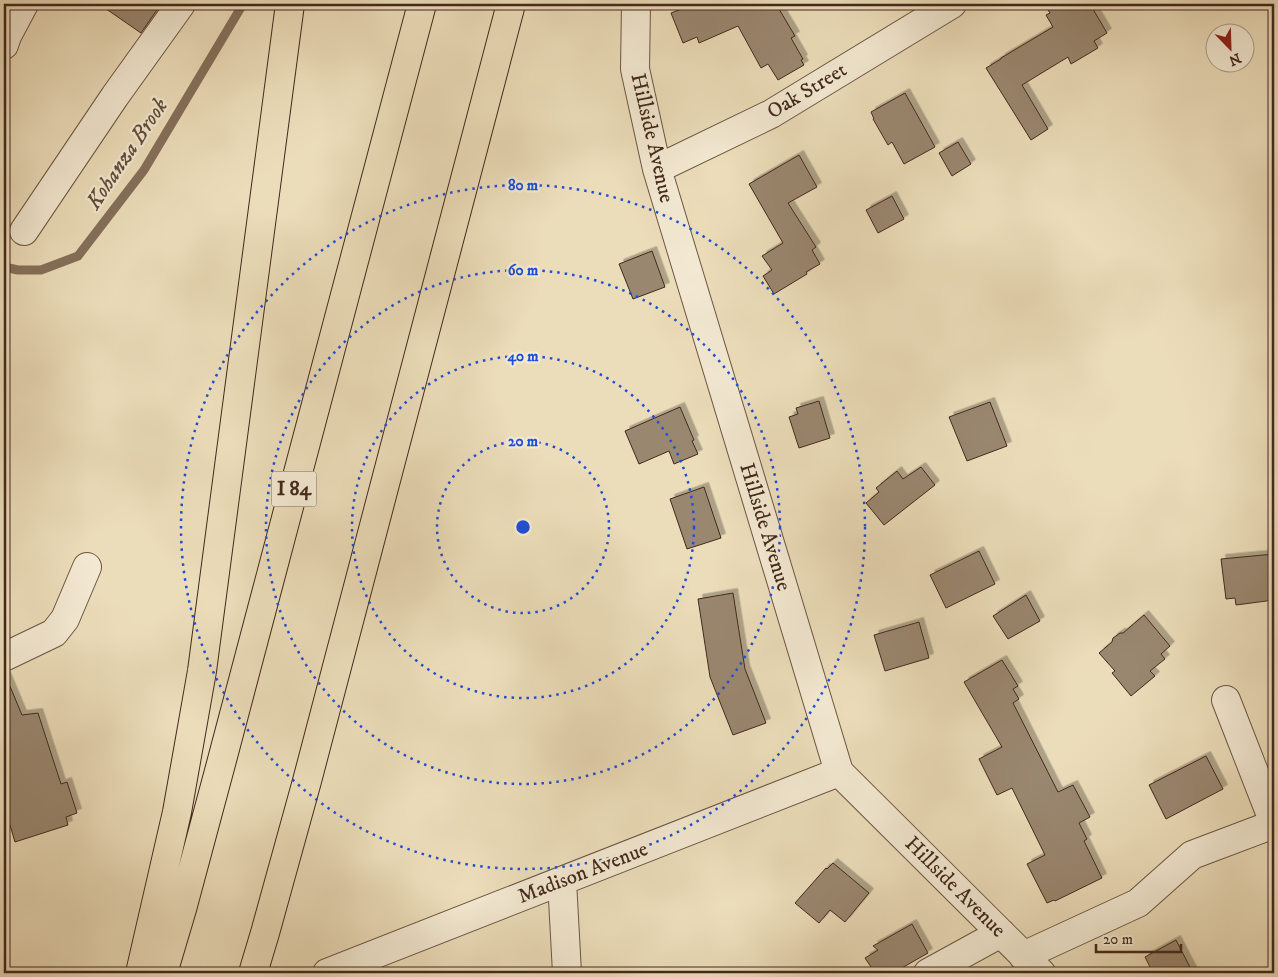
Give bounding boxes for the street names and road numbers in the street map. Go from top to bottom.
street label: Oak Street [762,57,852,125]
street label: Hillside Avenue [624,71,680,206]
street label: Hillside Avenue [733,460,797,594]
road number: I 84 [272,472,316,506]
street label: Hillside Avenue [899,831,1011,943]
street label: Madison Avenue [514,836,652,910]

